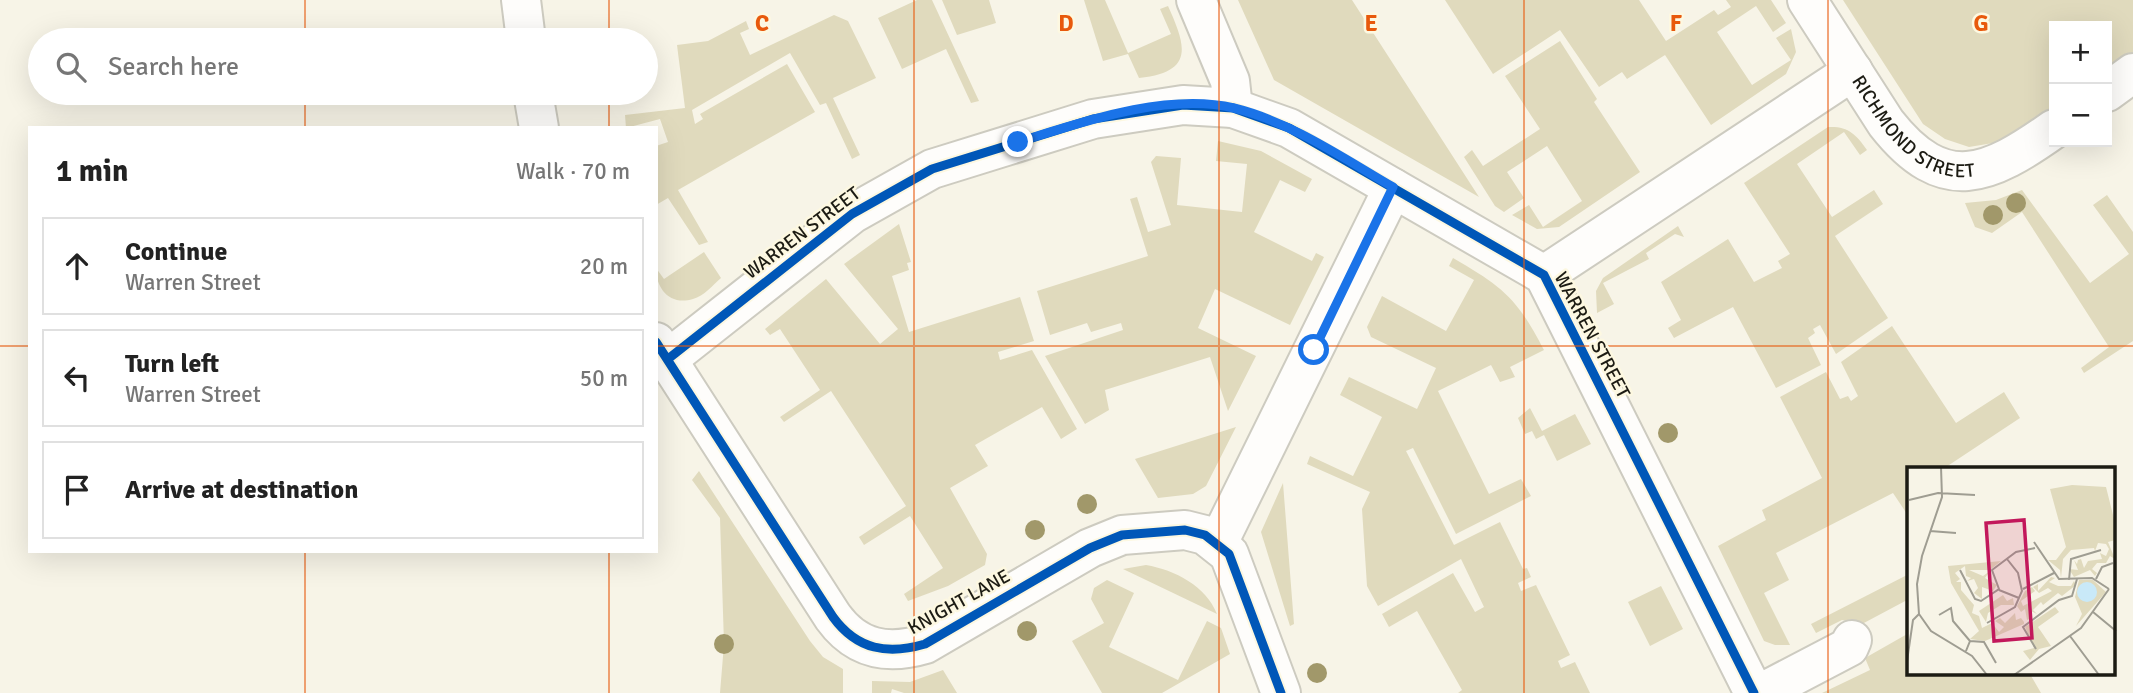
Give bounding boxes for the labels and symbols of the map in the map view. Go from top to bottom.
text: C [755,9,769,38]
text: D [1058,9,1074,38]
text: E [1364,9,1378,38]
text: F [1670,9,1682,38]
text: G [1973,9,1989,38]
street label: RICHMOND STREET [1847,71,1977,183]
route end [1002,126,1033,157]
street label: WARREN STREET [739,181,865,285]
street label: WARREN STREET [1549,268,1636,403]
route start [1298,334,1329,365]
inset map [1907,467,2116,676]
street label: KNIGHT LANE [904,564,1014,640]

